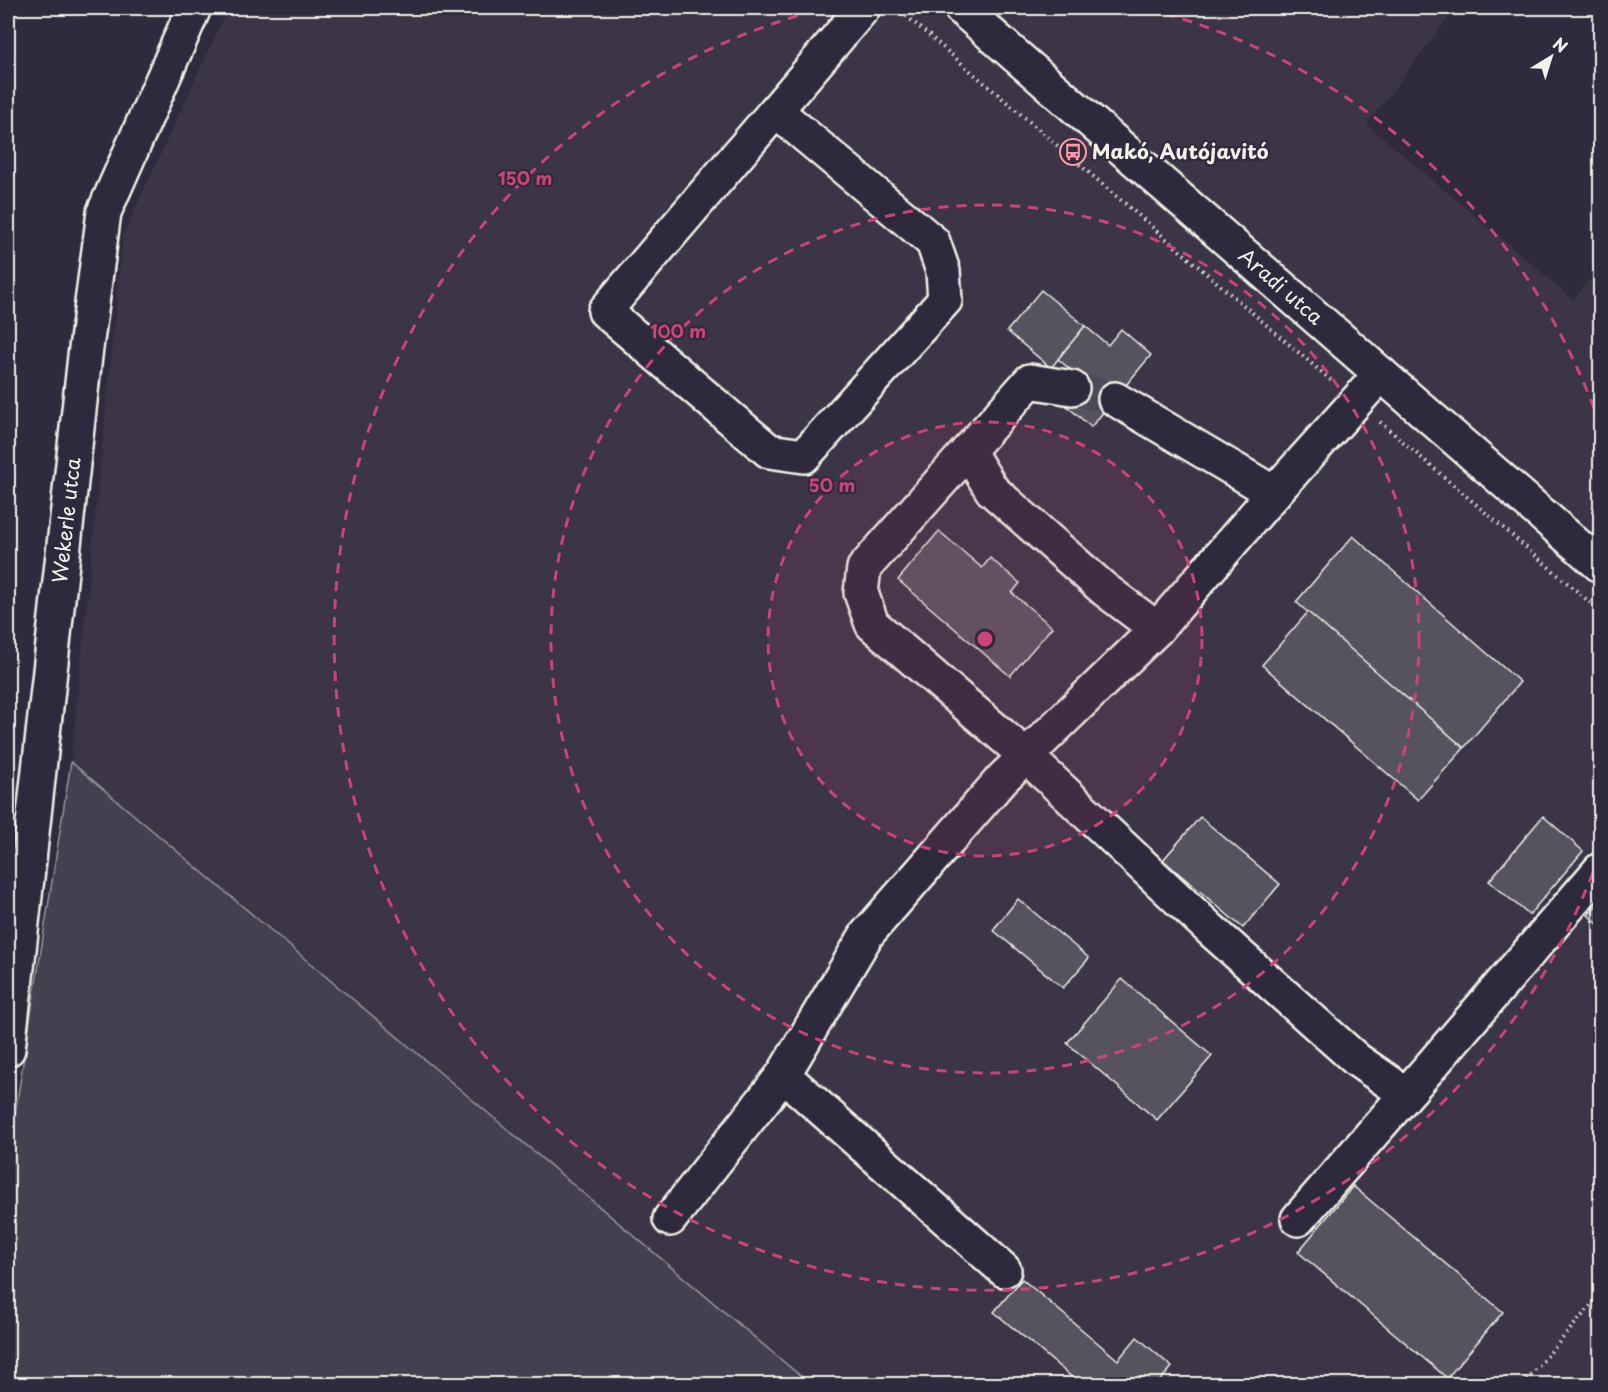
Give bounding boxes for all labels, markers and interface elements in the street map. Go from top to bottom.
north arrow [1521,27,1581,87]
text: N [1548,31,1573,58]
place label: Makó, Autójavitó [1092,136,1269,166]
bus stop icon: Makó, Autójavitó [1058,137,1088,167]
text: 150 m [498,164,552,191]
street label: Aradi utca [1232,240,1331,332]
text: 100 m [650,317,706,344]
street label: Wekerle utca [44,455,88,585]
text: 50 m [809,471,855,498]
centre of rings [975,629,995,649]

